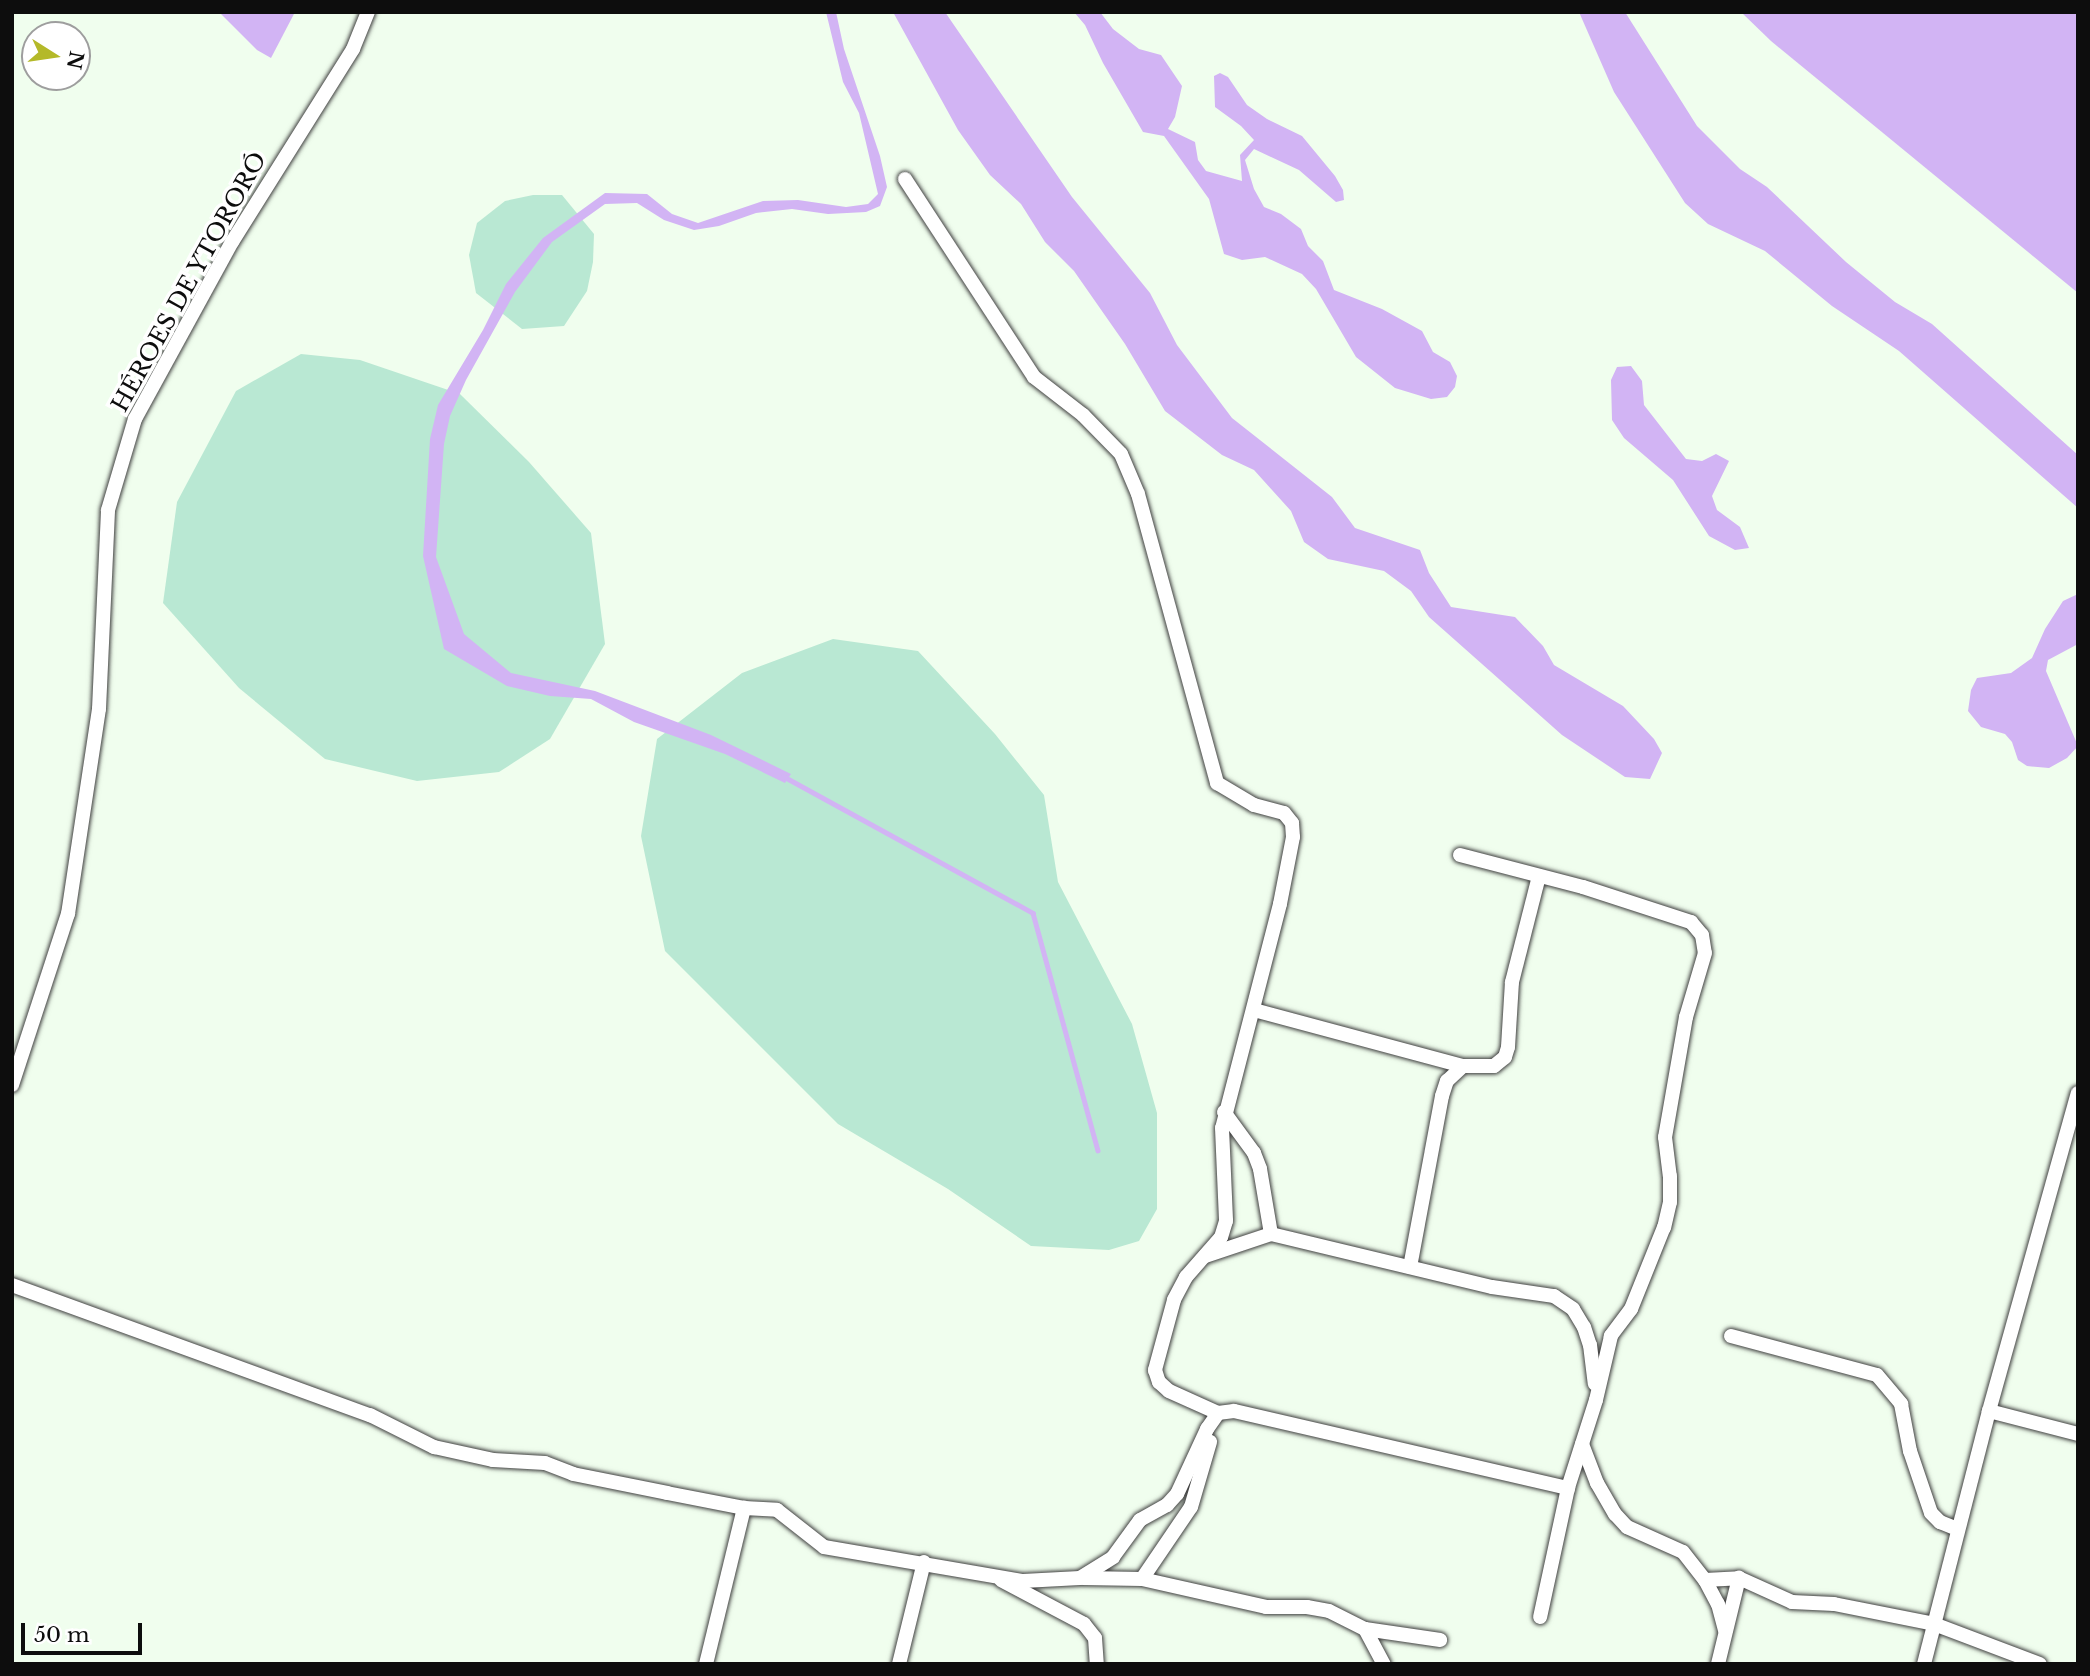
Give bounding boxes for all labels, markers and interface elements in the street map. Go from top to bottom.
north arrow [21,21,91,91]
text: N [62,49,88,71]
street label: HÉROES DE YTORORÓ [106,147,272,417]
scale bar [24,1610,145,1654]
text: 50 m [34,1622,89,1648]

